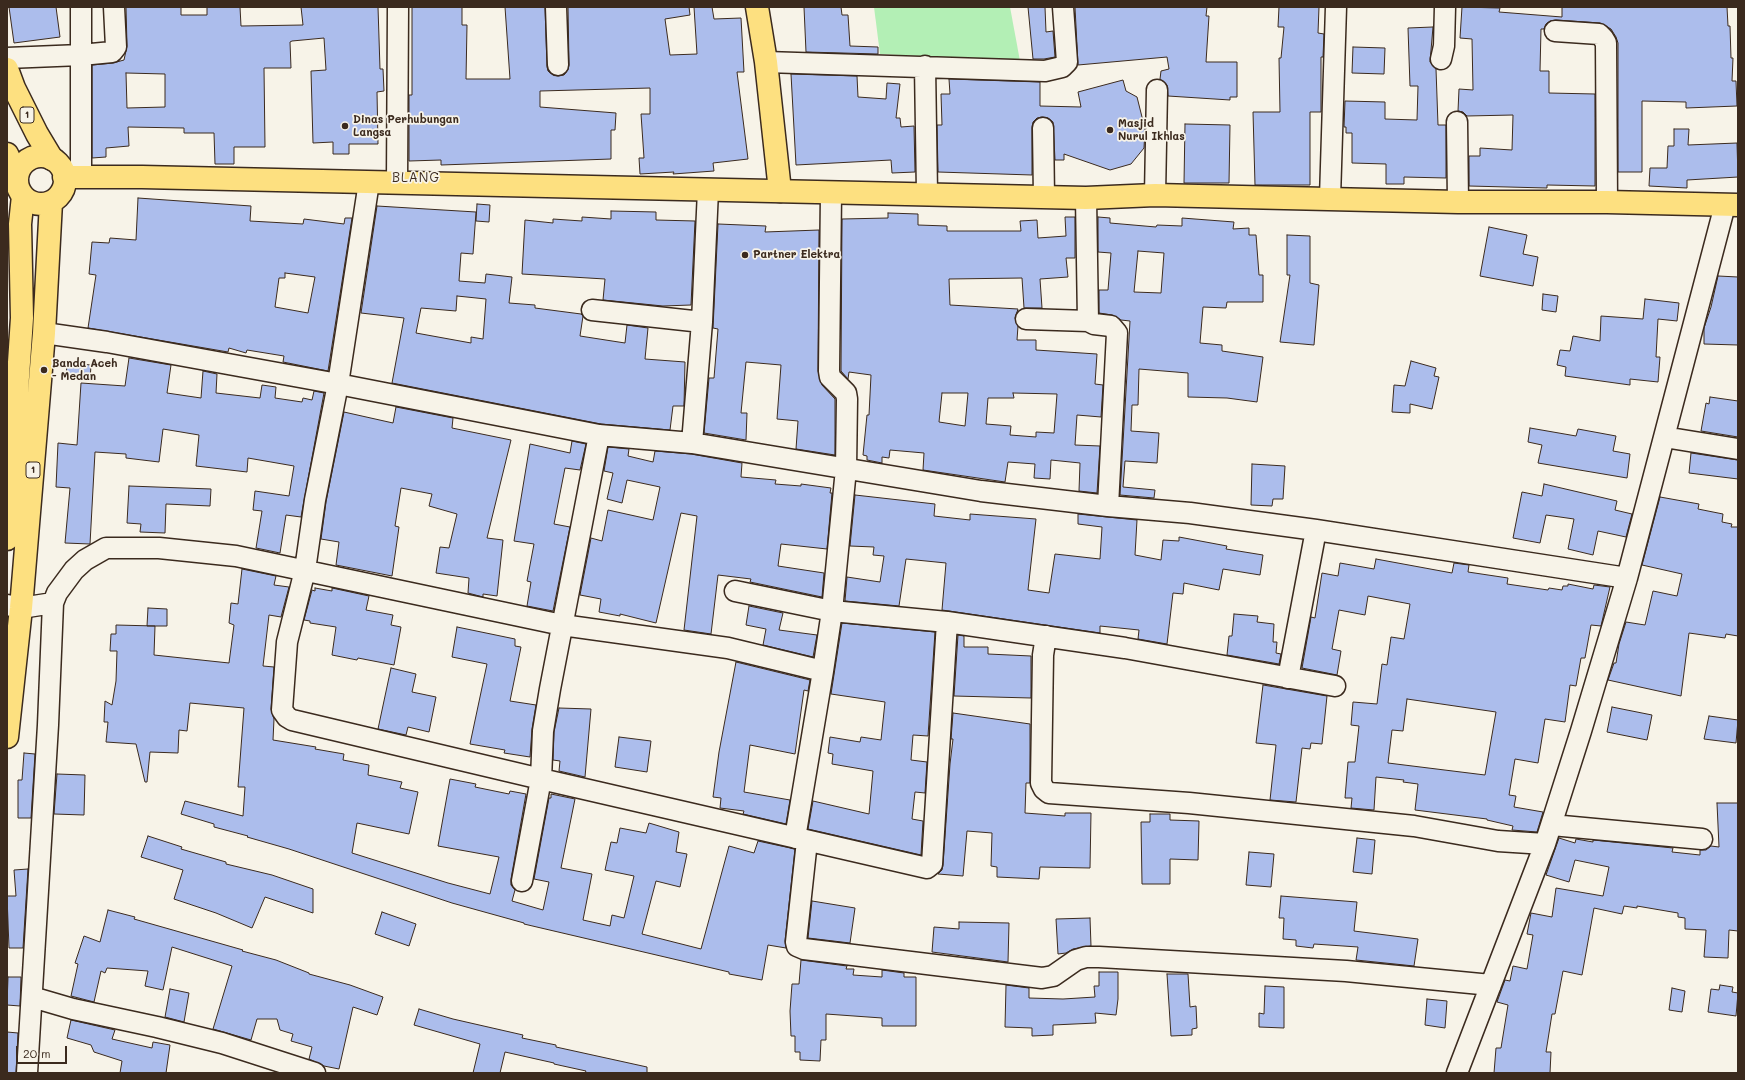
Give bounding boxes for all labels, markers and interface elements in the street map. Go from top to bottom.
road number: 1 [20,107,34,123]
place label: Dinas Perhubungan Langsa [353,113,459,139]
place label: Masjid Nurul Ikhlas [1118,117,1185,143]
marker: Dinas Perhubungan Langsa [340,121,350,131]
marker: Masjid Nurul Ikhlas [1105,125,1115,135]
district label: BLANG [392,170,440,186]
place label: Partner Elektra [753,248,840,262]
marker: Partner Elektra [740,250,750,260]
place label: Banda Aceh - Medan [52,357,117,383]
marker: Banda Aceh - Medan [39,365,49,375]
road number: 1 [26,462,40,478]
scale bar [18,1038,69,1064]
text: 20 m [23,1045,51,1061]

